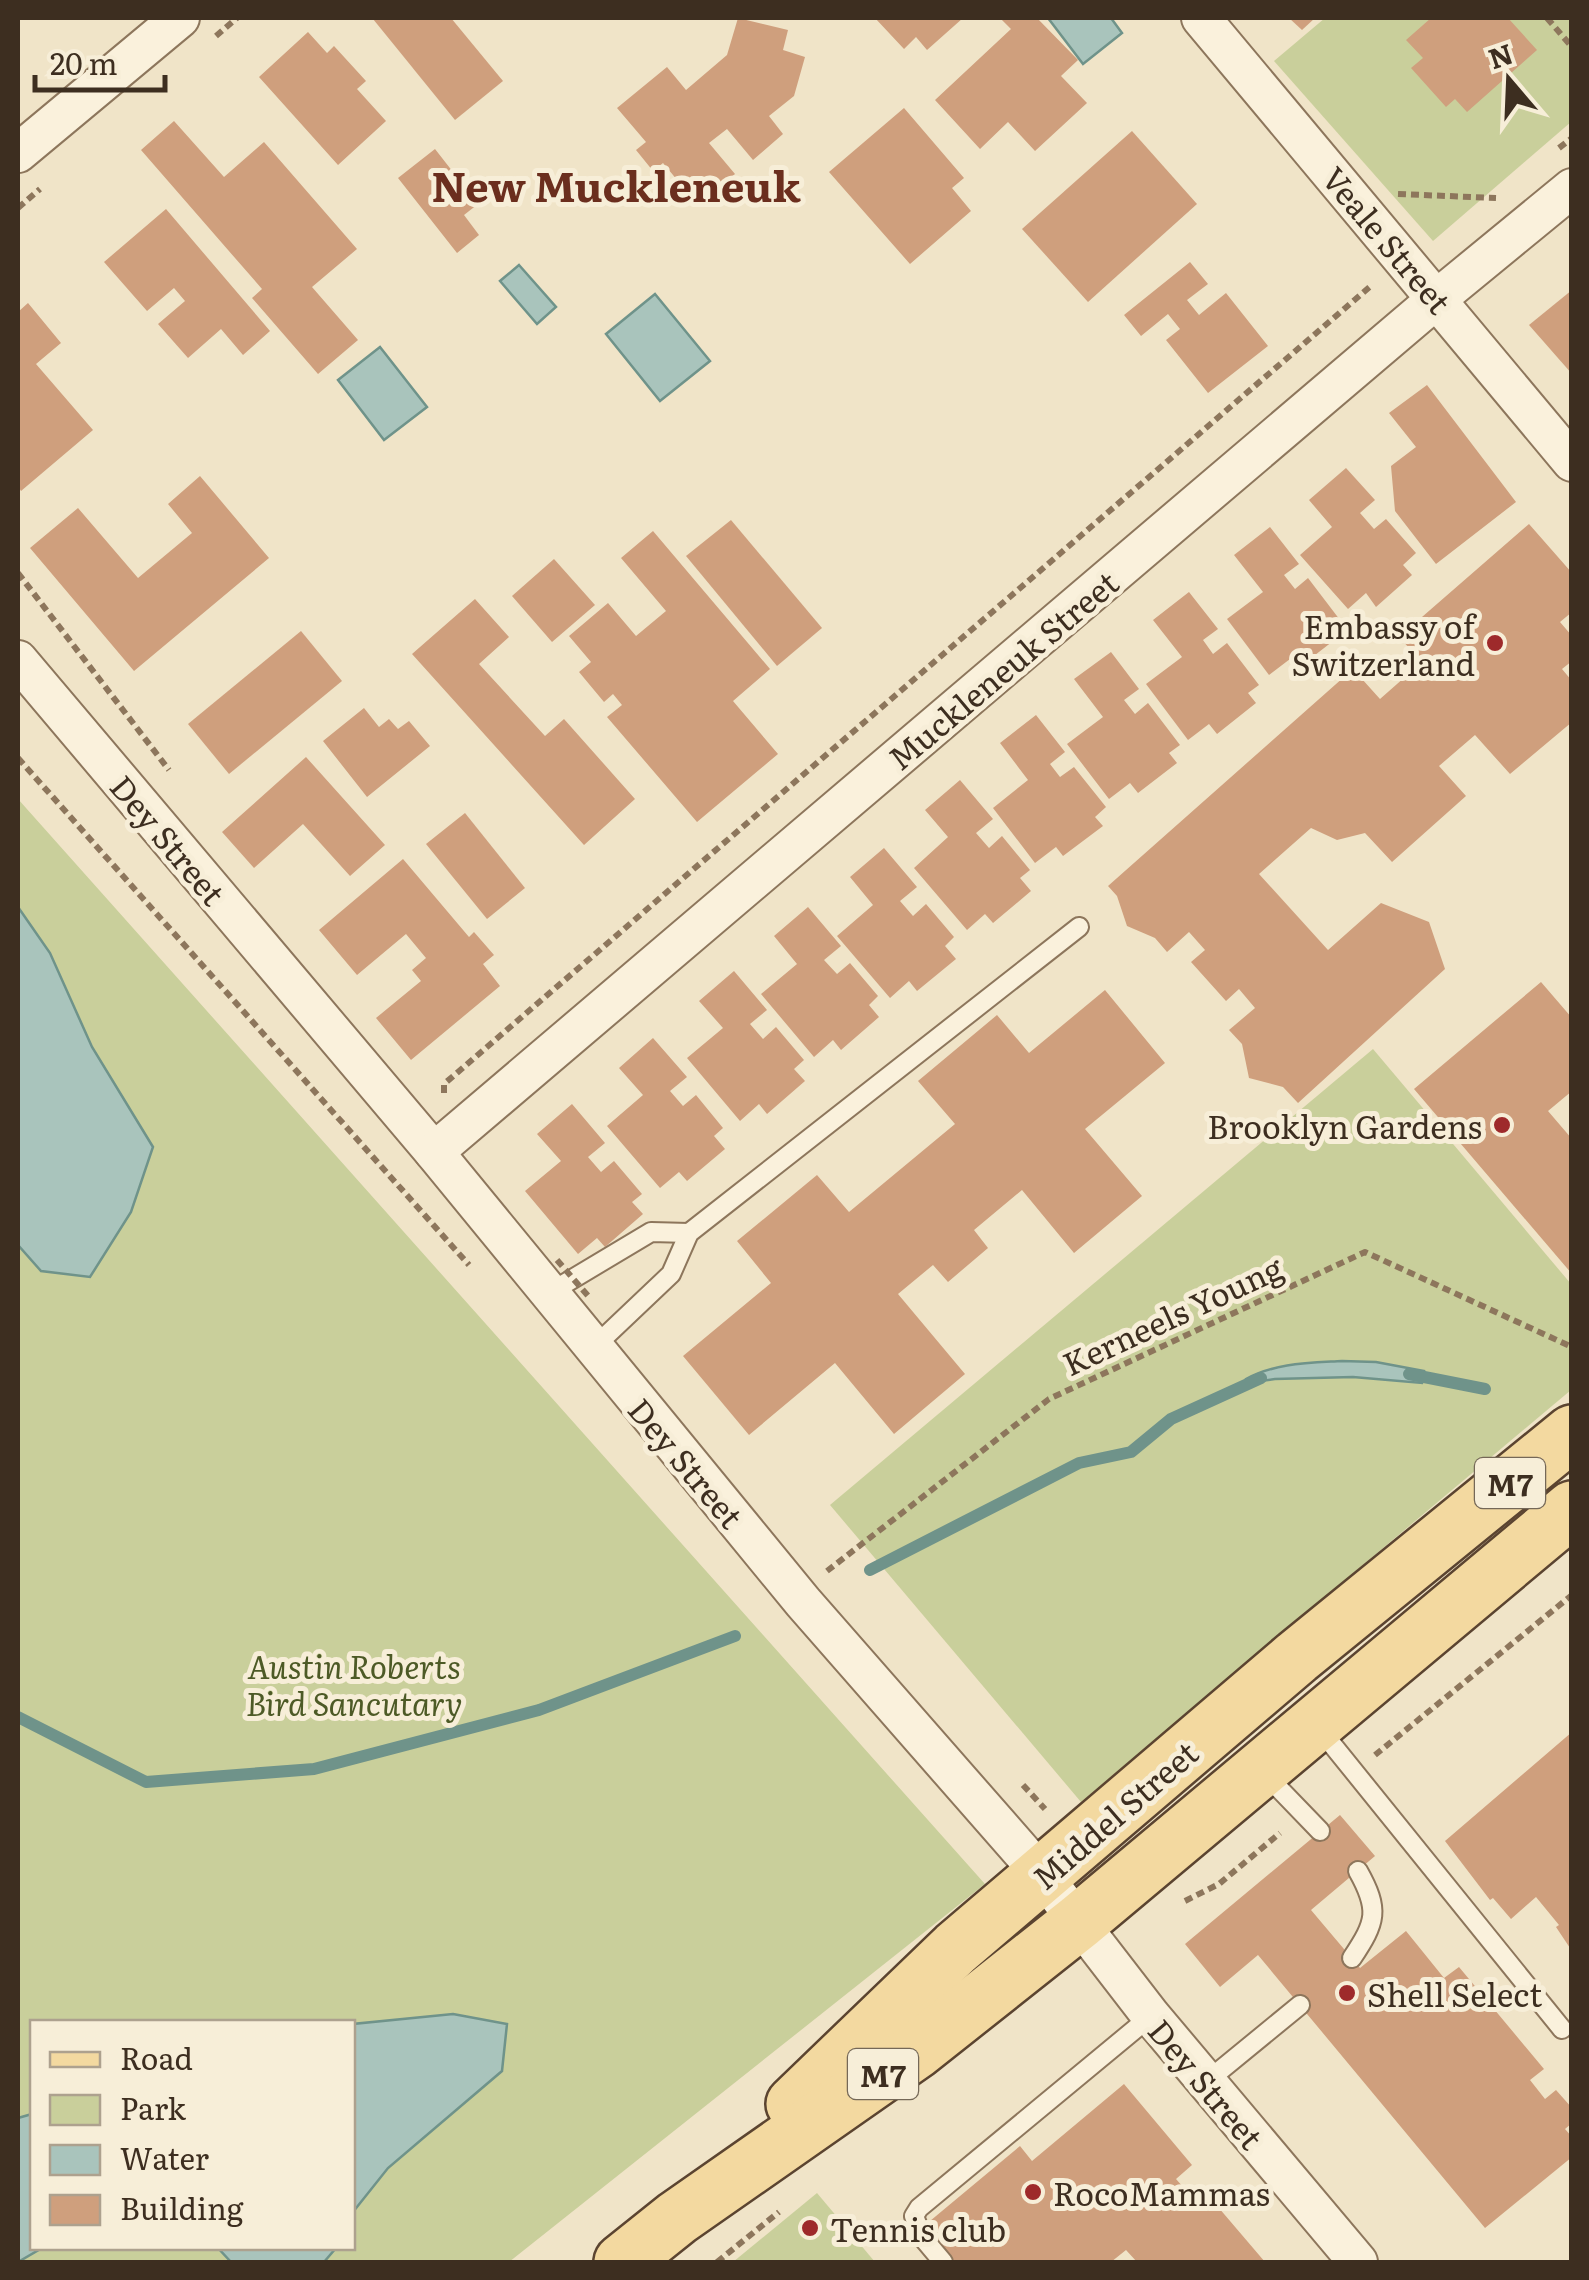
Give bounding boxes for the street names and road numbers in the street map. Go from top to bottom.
street label: Veale Street [1312,155,1464,323]
street label: Muckleneuk Street [876,558,1128,780]
street label: Dey Street [100,763,238,915]
street label: Kerneels Young [1054,1242,1290,1386]
street label: Dey Street [618,1386,756,1538]
road number: M7 [1475,1458,1545,1508]
street label: Middel Street [1021,1728,1207,1900]
street label: Dey Street [1138,2007,1276,2159]
road number: M7 [848,2049,918,2099]

